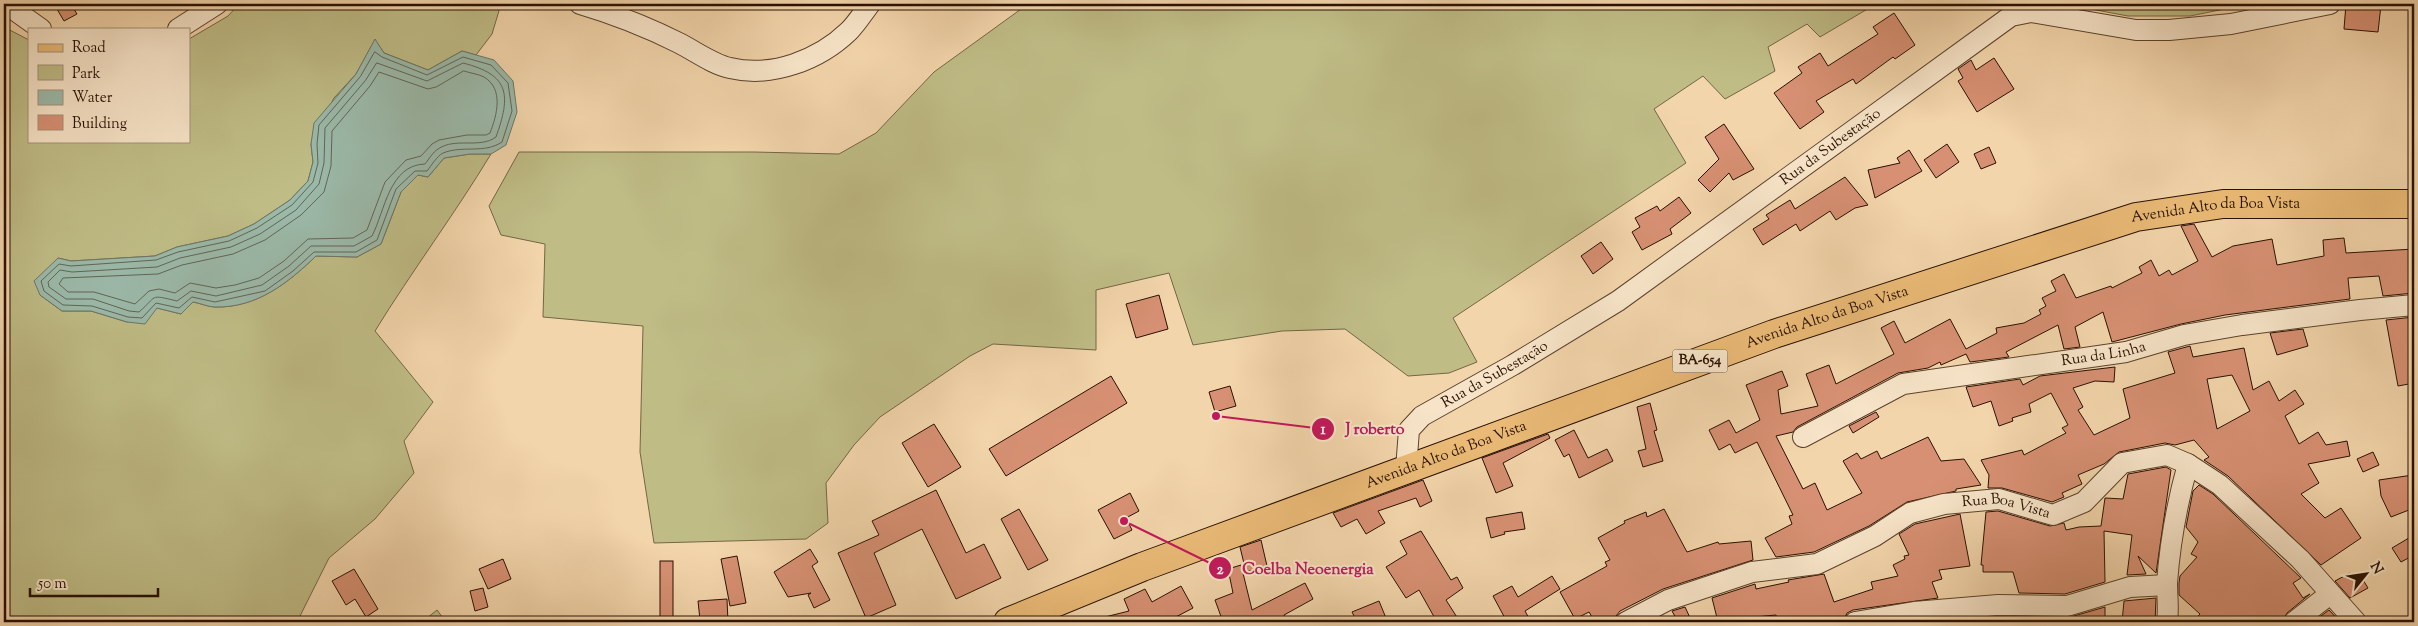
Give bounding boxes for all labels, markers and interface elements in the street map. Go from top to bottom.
legend [28,28,190,142]
text: Road [72,38,106,59]
text: Park [72,64,101,85]
text: Water [72,88,113,109]
street label: Rua da Subestação [1776,103,1885,191]
text: Building [72,114,127,135]
street label: Avenida Alto da Boa Vista [2130,194,2300,228]
street label: Avenida Alto da Boa Vista [1743,281,1911,354]
street label: Rua da Subestação [1438,336,1552,414]
street label: Rua da Linha [2060,336,2149,372]
road number: BA-654 [1672,350,1728,372]
callout: J roberto [1310,413,1414,444]
street label: Avenida Alto da Boa Vista [1363,416,1530,494]
text: J roberto [1343,419,1405,442]
text: 1 [1320,420,1326,441]
street label: Rua Boa Vista [1961,488,2053,524]
north arrow [2340,548,2390,598]
callout: Coelba Neoenergia [1207,553,1384,584]
text: Coelba Neoenergia [1242,559,1374,582]
text: N [2364,559,2387,578]
text: 2 [1216,560,1224,581]
scale bar [30,566,158,598]
text: 50 m [37,574,67,595]

